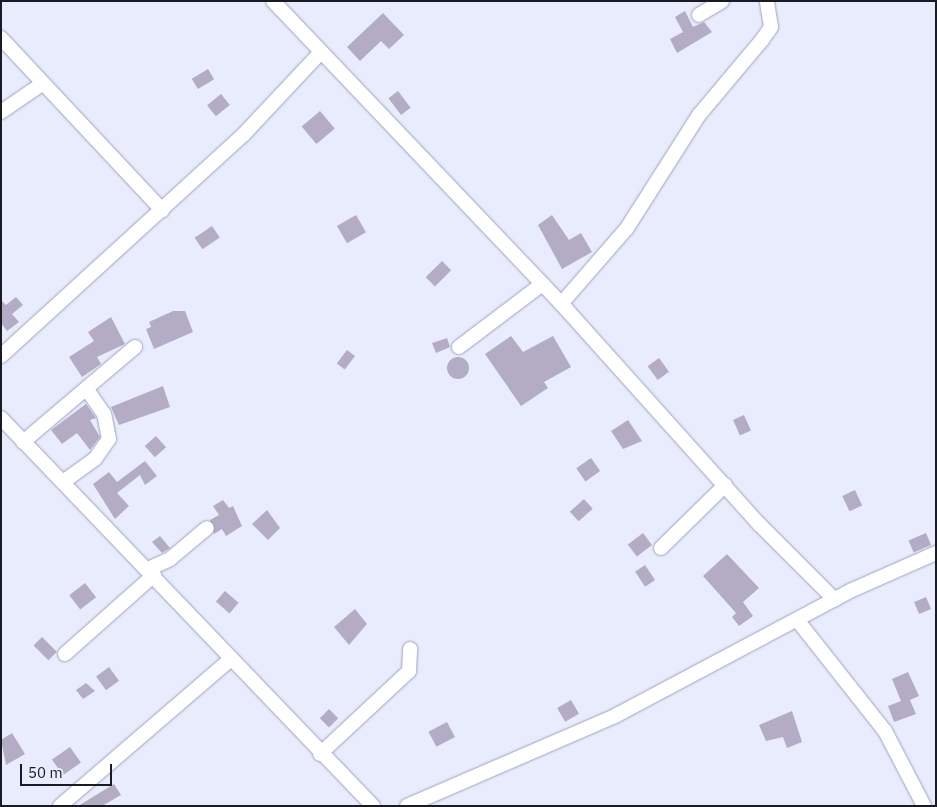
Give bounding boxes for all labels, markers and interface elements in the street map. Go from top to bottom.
scale bar [22,754,115,786]
text: 50 m [28,763,63,782]

